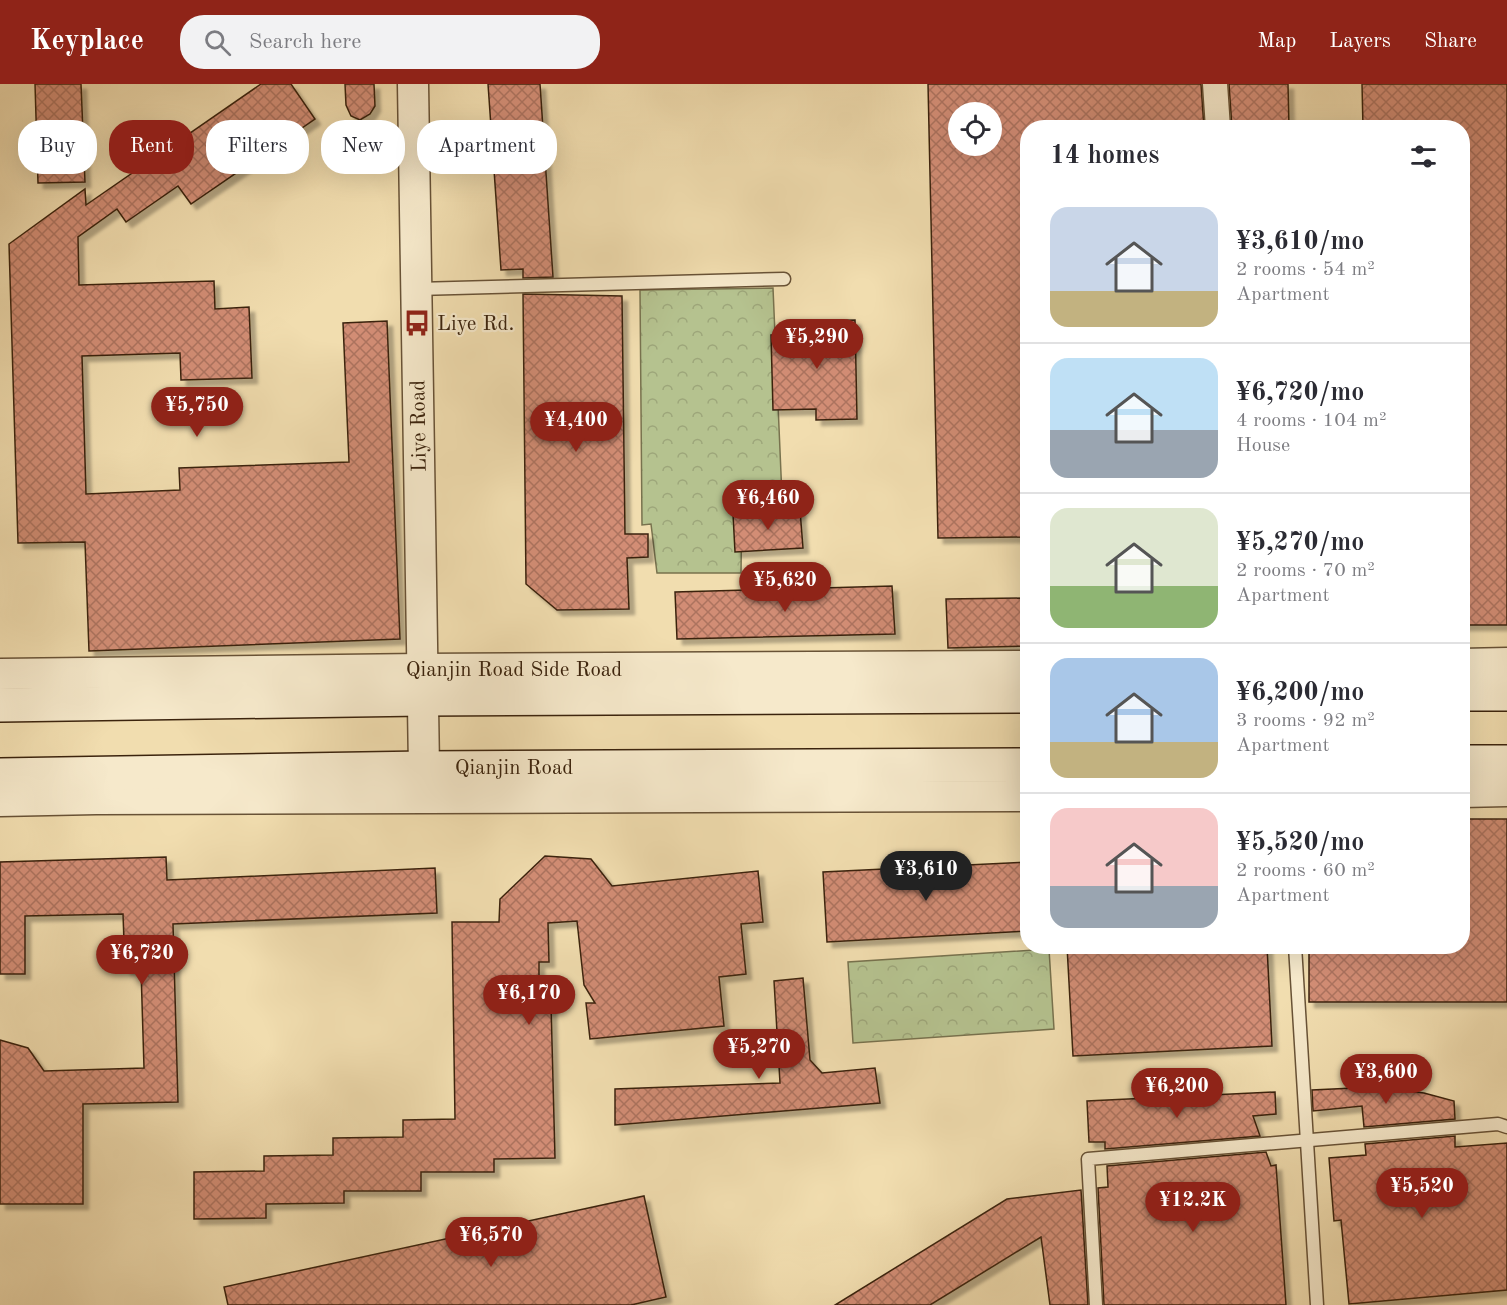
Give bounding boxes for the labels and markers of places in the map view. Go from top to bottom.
bus stop icon: Liye Rd. [402,308,432,338]
place label: Liye Rd. [437,314,514,335]
pin: ¥5,290 [768,319,866,370]
pin: ¥5,750 [148,387,246,438]
pin: ¥4,400 [527,402,625,453]
pin: ¥6,460 [719,480,817,531]
pin: ¥5,620 [736,562,834,613]
pin: ¥3,610 [877,851,975,902]
pin: ¥6,720 [93,935,191,986]
pin: ¥6,170 [480,975,578,1026]
pin: ¥5,270 [710,1029,808,1080]
pin: ¥3,600 [1337,1054,1435,1105]
pin: ¥6,200 [1128,1068,1226,1119]
pin: ¥5,520 [1373,1168,1471,1219]
pin: ¥12.2K [1144,1182,1242,1233]
pin: ¥6,570 [442,1217,540,1268]

